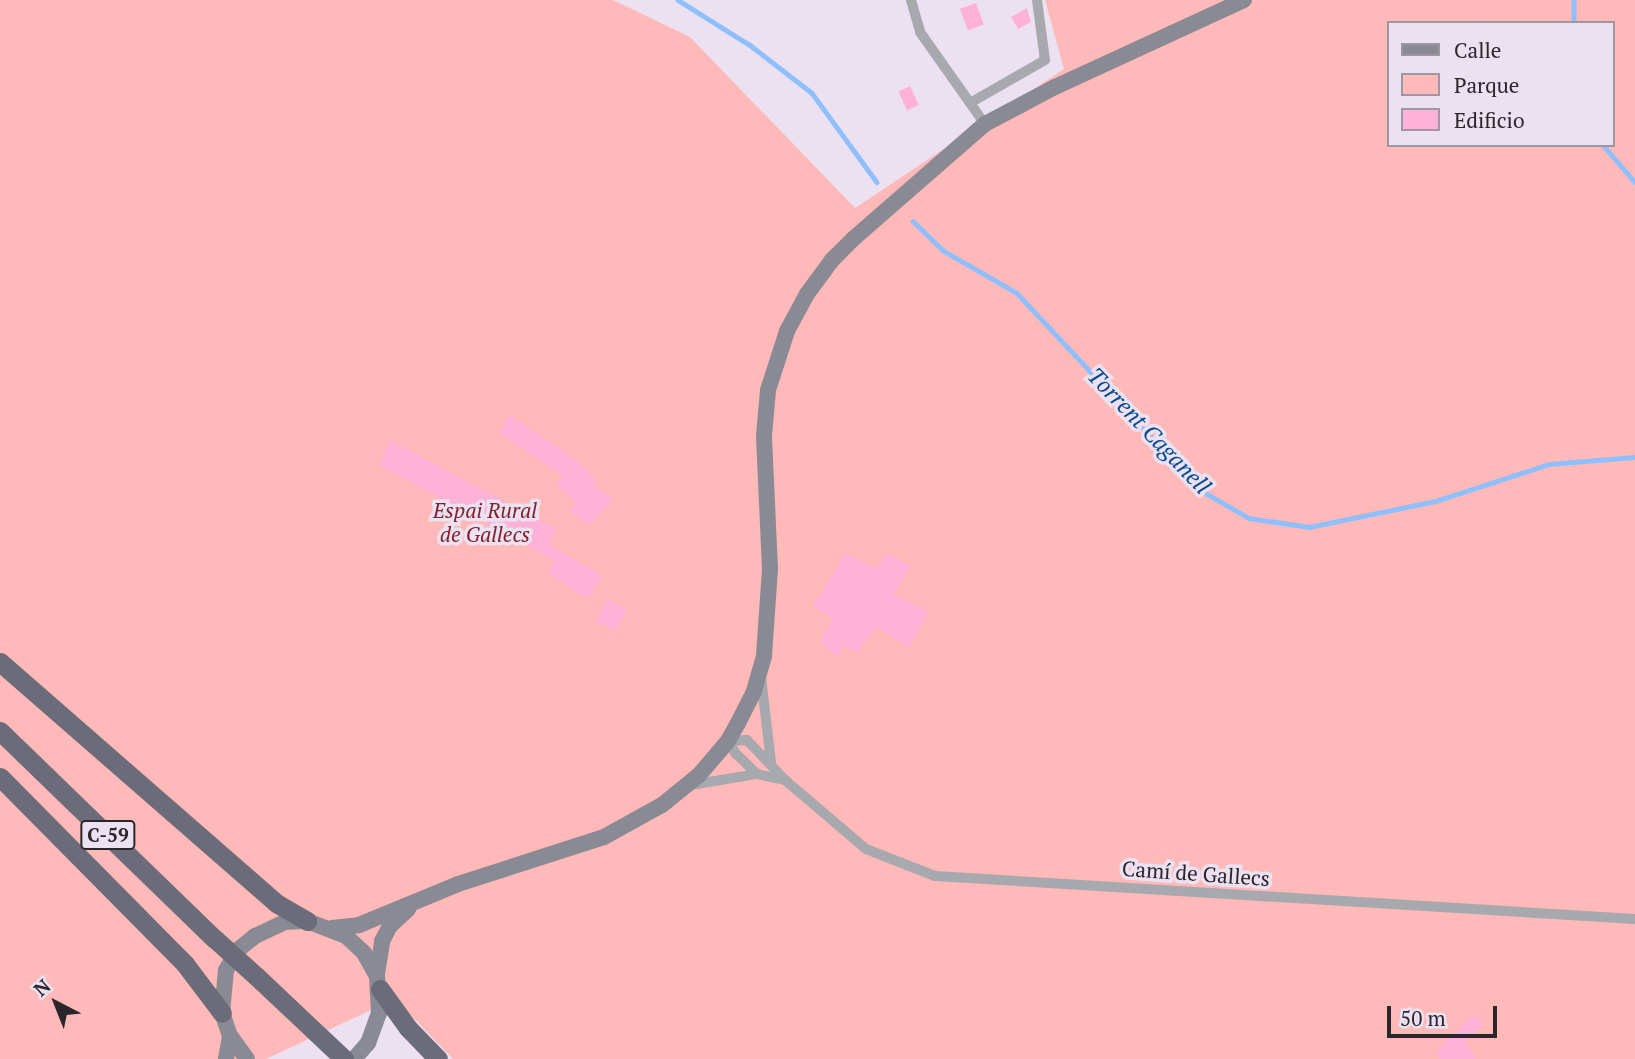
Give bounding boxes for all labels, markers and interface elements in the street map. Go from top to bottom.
legend [1386,21,1614,147]
text: Calle [1454,36,1501,64]
text: Parque [1454,71,1519,99]
text: Edificio [1454,106,1525,134]
water label: Torrent Caganell [1082,362,1216,500]
park label: Espai Rural de Gallecs [433,497,537,547]
road number: C-59 [80,820,136,850]
street label: Camí de Gallecs [1121,855,1271,891]
north arrow [21,968,91,1038]
text: N [28,973,55,1001]
scale bar [1390,992,1500,1036]
text: 50 m [1400,1004,1446,1032]

